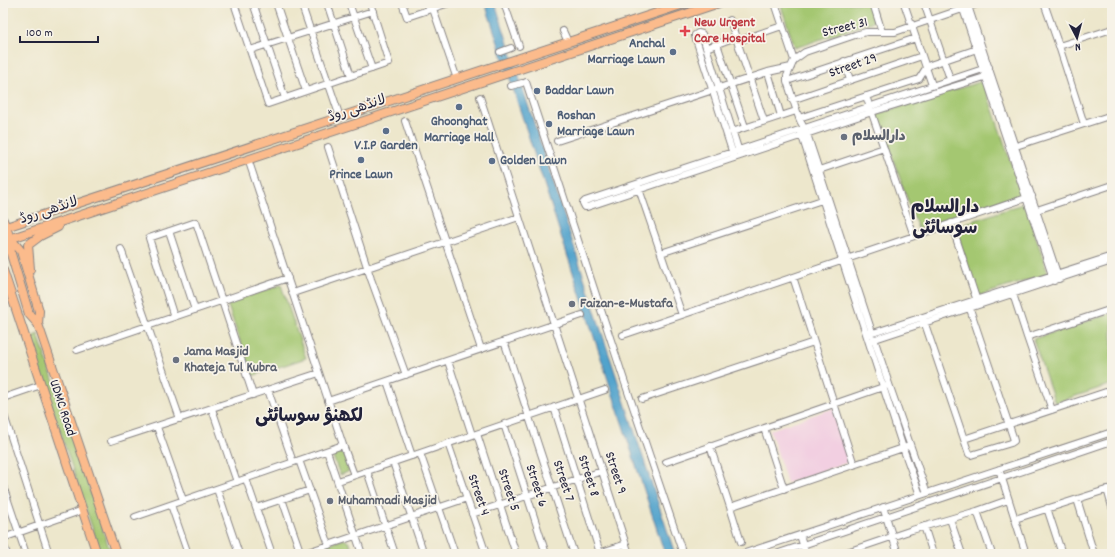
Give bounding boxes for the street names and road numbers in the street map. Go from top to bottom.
street label: Street 31 [820,13,870,43]
street label: Street 29 [826,48,880,84]
street label: لانڈھی روڈ [325,90,389,128]
street label: لانڈھی روڈ [17,192,81,230]
street label: UDMC Road [43,377,81,439]
street label: Street 9 [599,449,631,497]
street label: Street 8 [572,453,604,500]
street label: Street 7 [547,458,579,504]
street label: Street 6 [520,462,552,510]
street label: Street 5 [492,466,524,514]
street label: Street 4 [462,471,494,519]

